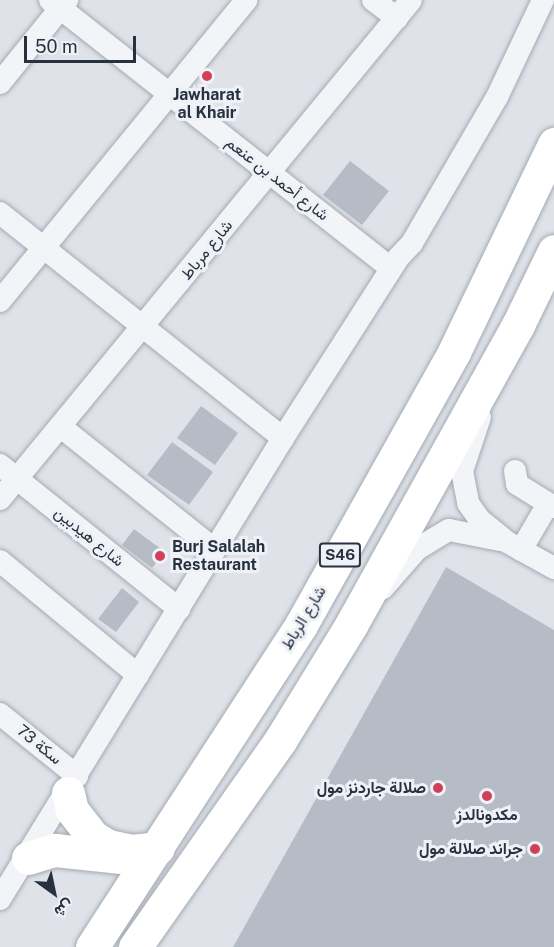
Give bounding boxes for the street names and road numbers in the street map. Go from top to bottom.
street label: شارع أحمد بن عنعم [222,133,332,225]
street label: شارع مرباط [177,216,237,284]
street label: شارع هيدبين [50,503,128,571]
road number: S46 [318,543,362,567]
street label: شارع الرباط [278,583,330,653]
street label: سكة 73 [13,721,65,769]

